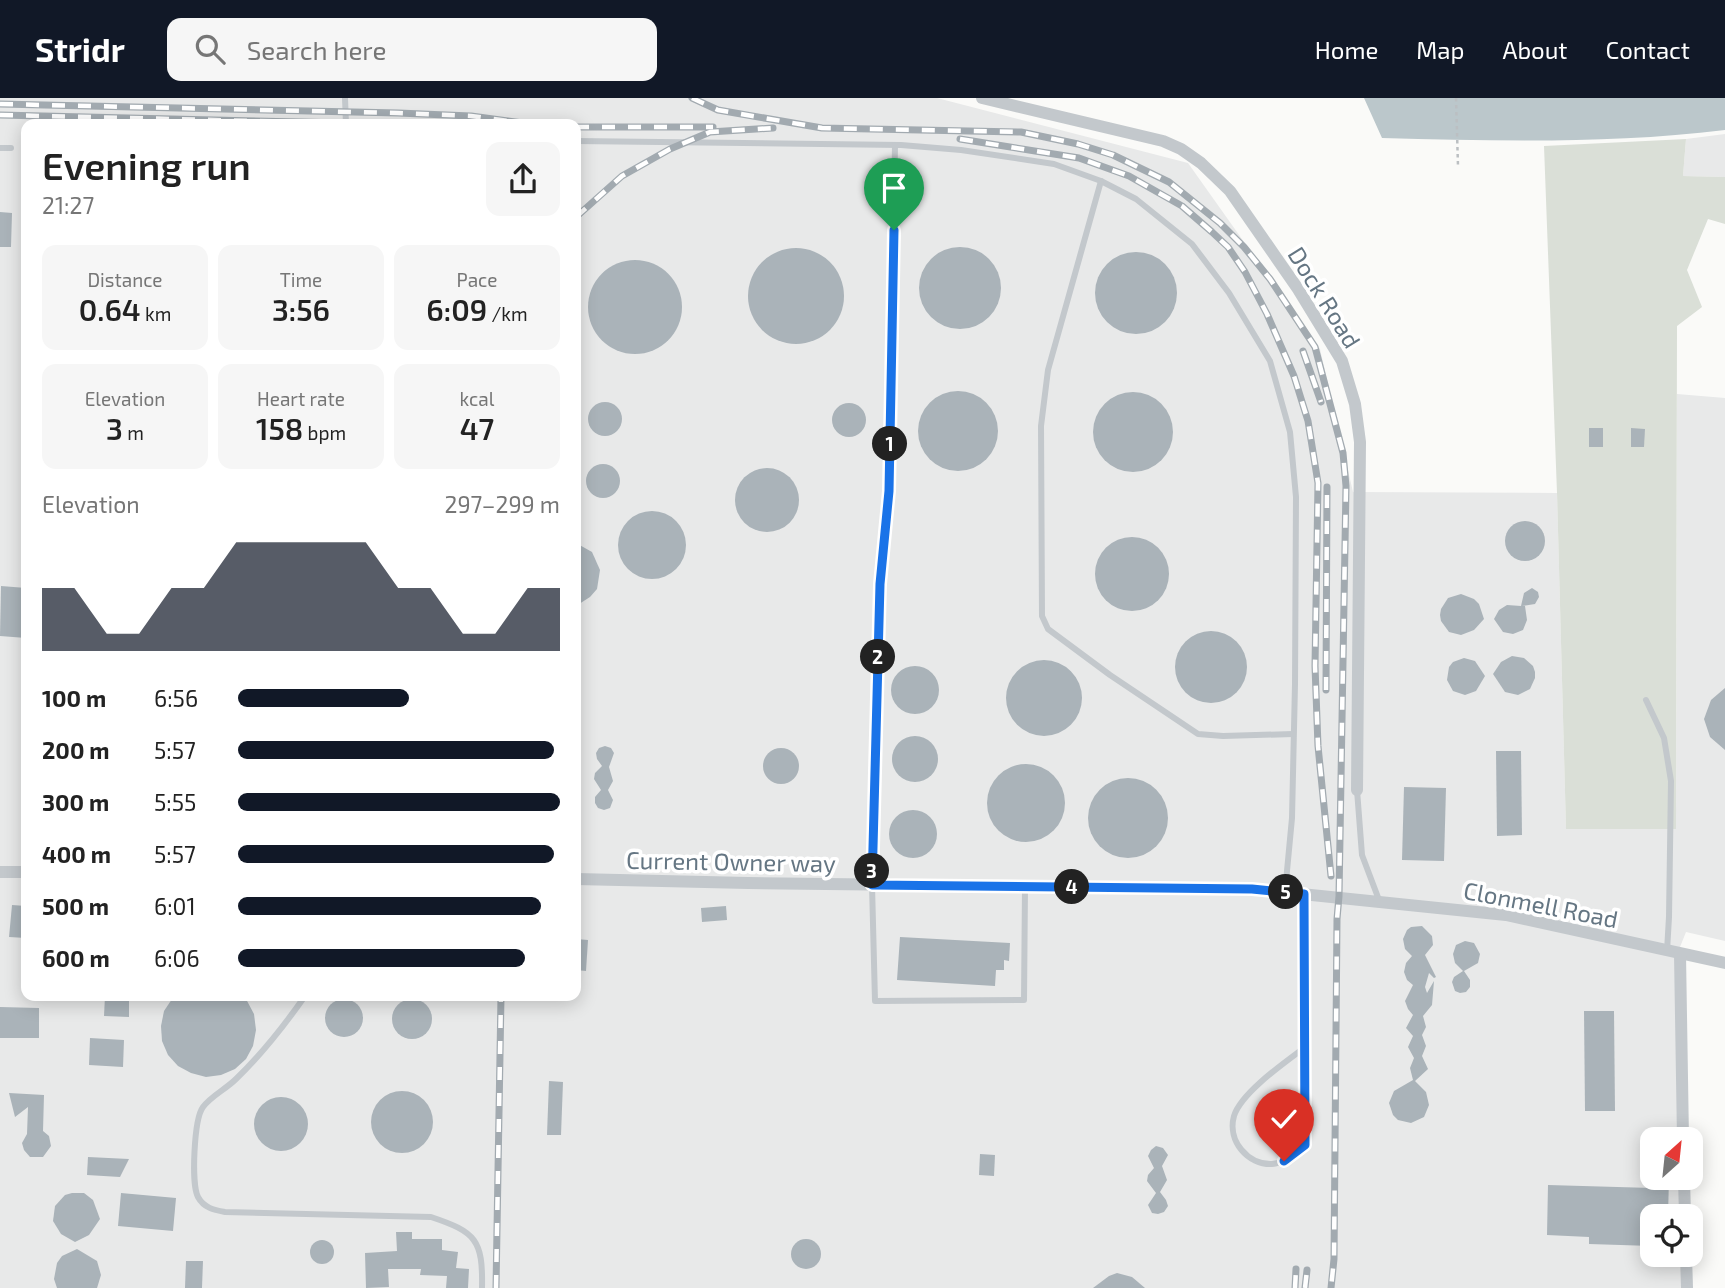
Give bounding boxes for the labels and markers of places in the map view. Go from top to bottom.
pin [864,158,924,230]
pin: 1 [872,426,908,462]
pin: 2 [860,640,896,674]
pin: 3 [854,854,890,888]
pin: 4 [1054,870,1090,904]
pin: 5 [1268,874,1304,910]
pin [1254,1089,1314,1161]

